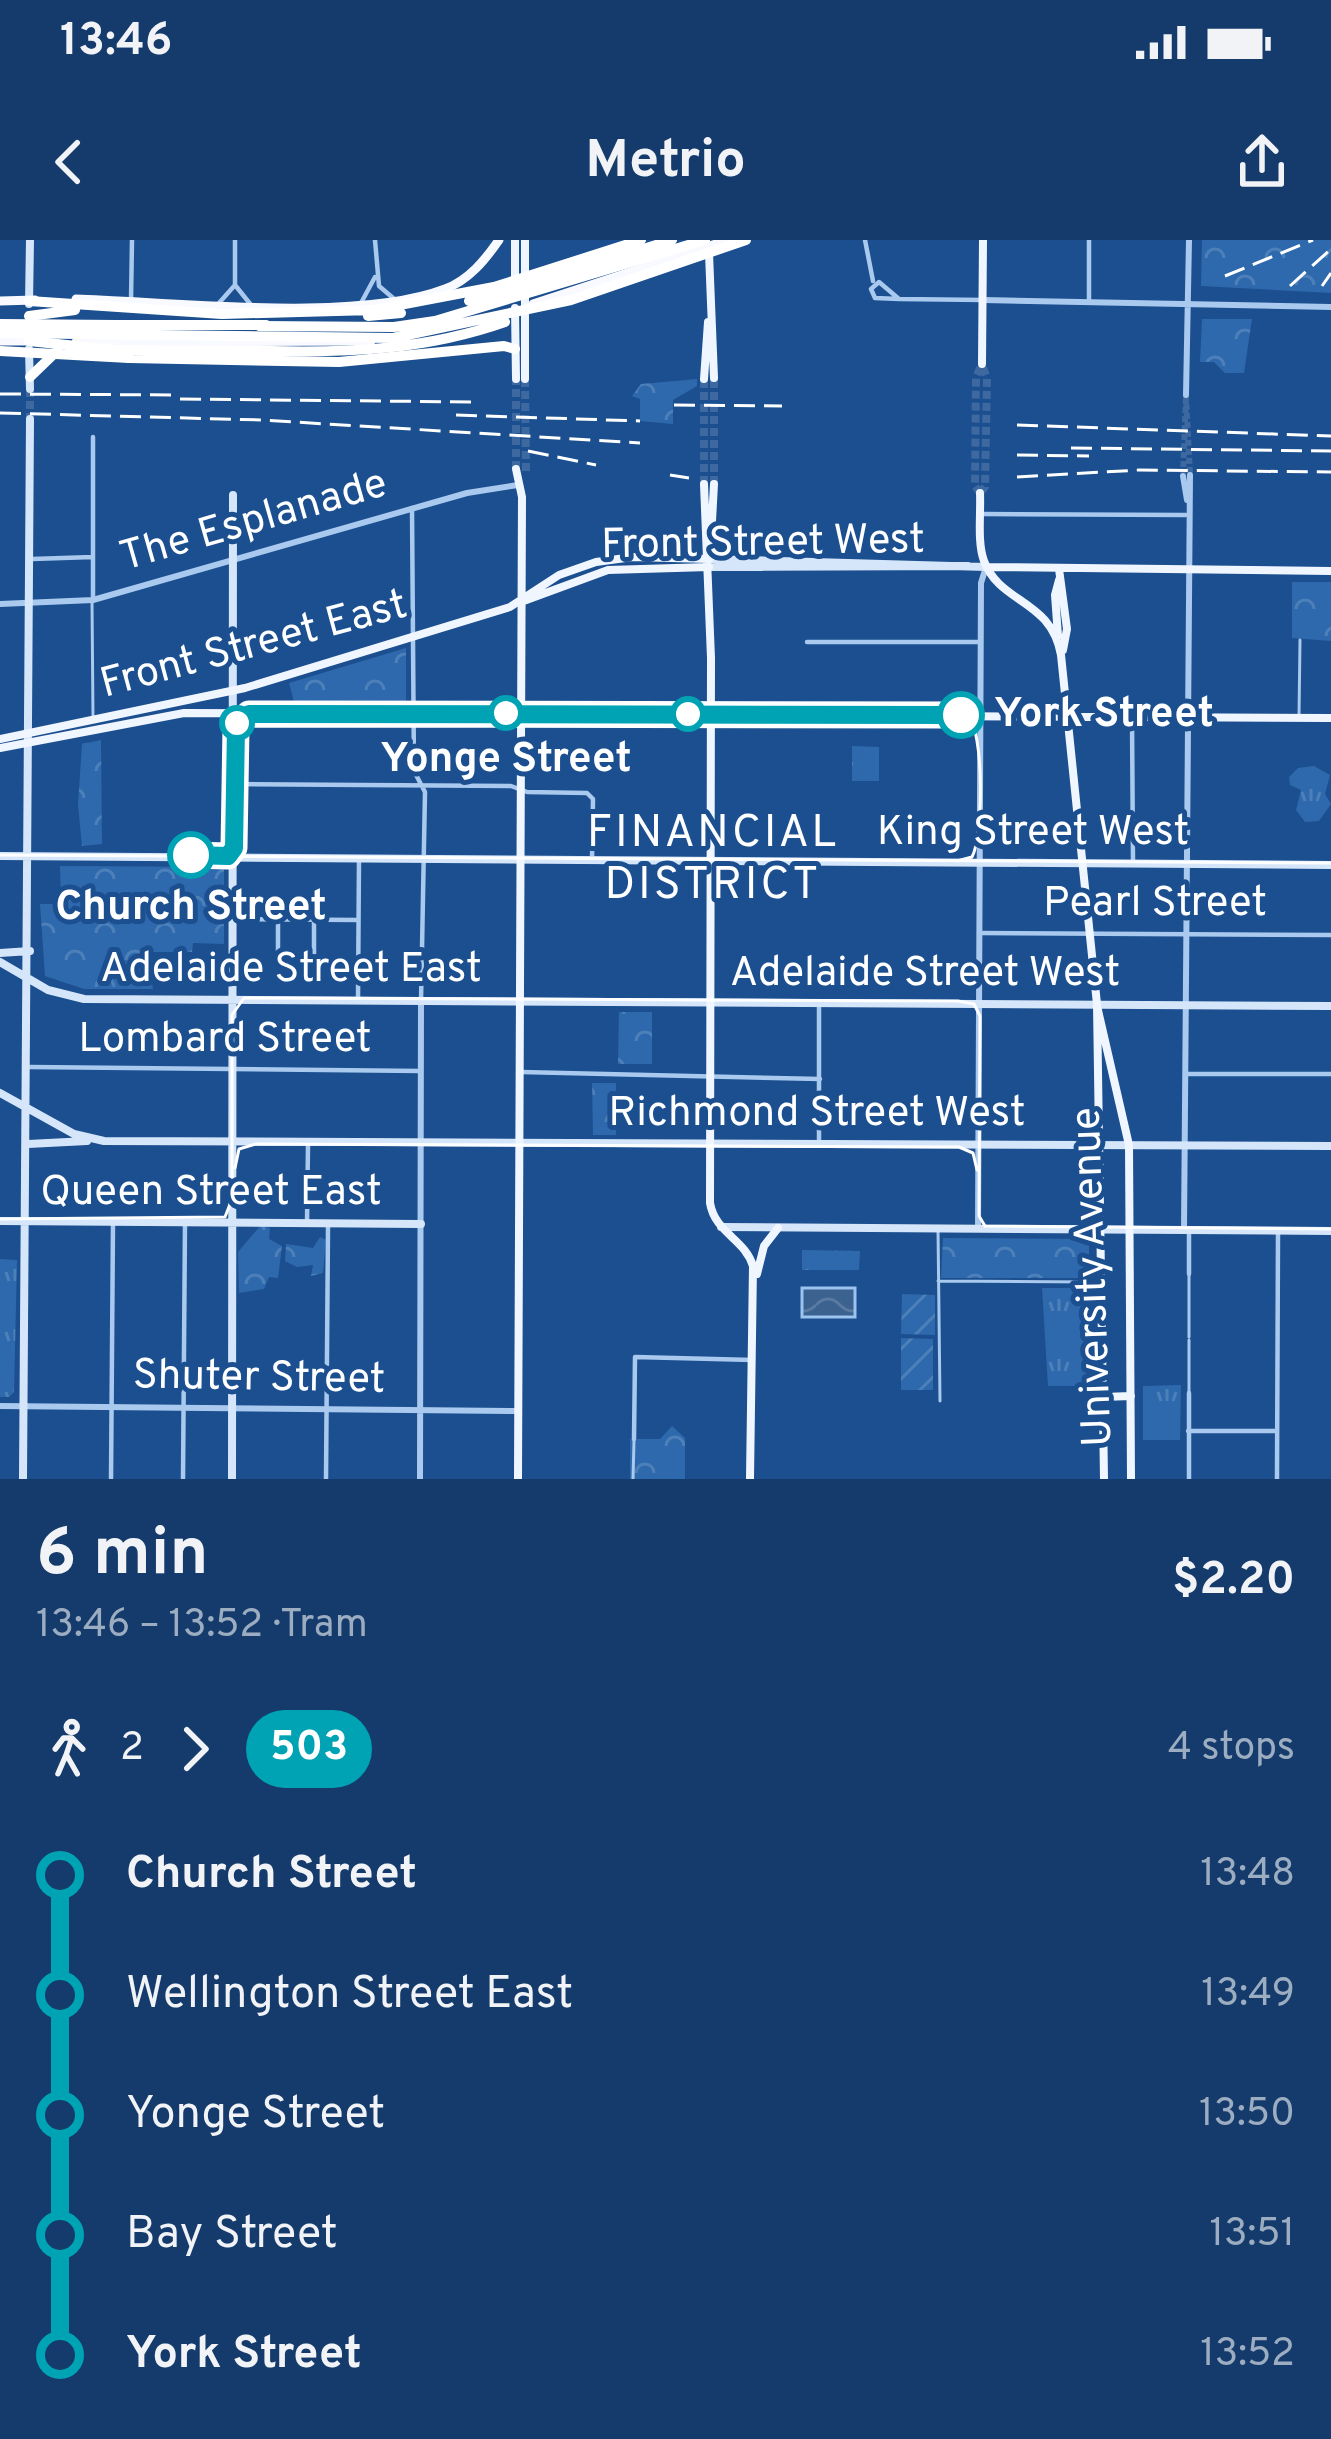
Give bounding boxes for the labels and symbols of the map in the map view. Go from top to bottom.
street label: The Esplanade [114,459,394,585]
street label: Front Street West [600,515,926,573]
street label: Front Street East [95,580,413,712]
place label: York Street [994,689,1214,742]
marker: York Street [939,693,983,737]
marker: Yonge Street [490,697,522,729]
unlabelled marker [672,698,704,730]
unlabelled marker [221,707,253,739]
place label: Yonge Street [380,734,632,787]
district label: FINANCIAL DISTRICT [587,806,839,915]
street label: King Street West [877,807,1189,860]
marker: Church Street [169,833,213,877]
street label: Pearl Street [1043,878,1267,931]
place label: Church Street [55,882,327,935]
street label: Adelaide Street East [100,944,482,997]
street label: Adelaide Street West [730,948,1120,1001]
street label: Lombard Street [78,1014,372,1067]
street label: Richmond Street West [608,1088,1026,1141]
street label: University Avenue [1062,1106,1126,1448]
street label: Queen Street East [40,1167,382,1220]
street label: Shuter Street [132,1350,386,1408]

